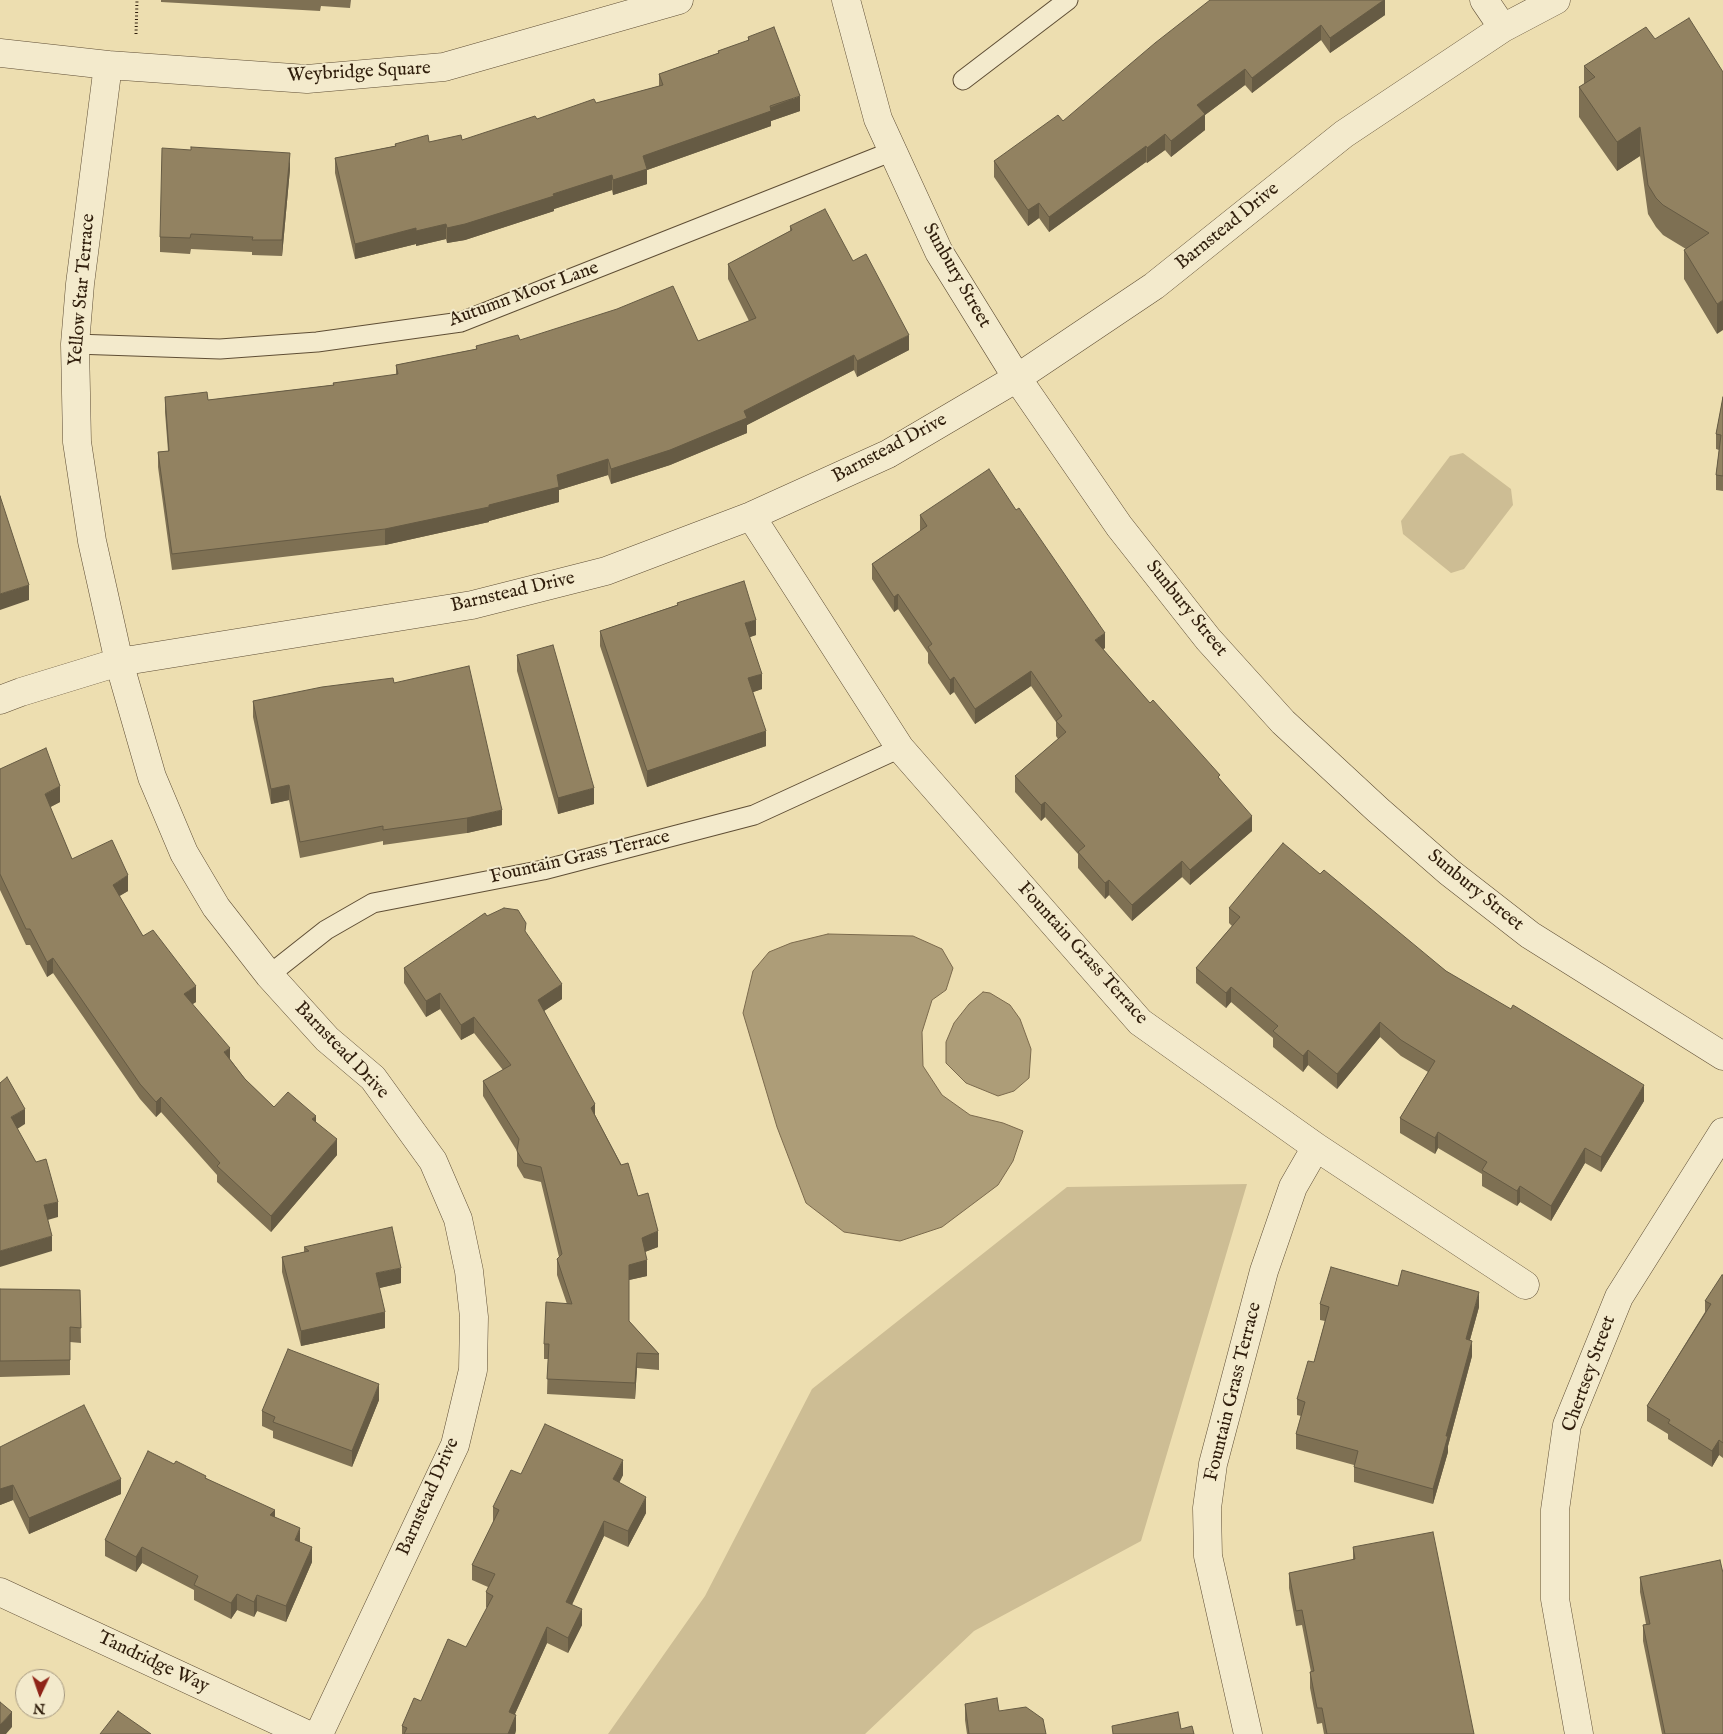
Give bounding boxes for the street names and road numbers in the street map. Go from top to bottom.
street label: Weybridge Square [287,58,431,88]
street label: Barnstead Drive [1172,178,1284,276]
street label: Yellow Star Terrace [65,213,101,367]
street label: Sunbury Street [917,220,995,332]
street label: Autumn Moor Lane [446,257,602,333]
street label: Barnstead Drive [829,409,951,489]
street label: Sunbury Street [1140,556,1232,662]
street label: Barnstead Drive [449,568,577,618]
street label: Fountain Grass Terrace [488,826,672,890]
street label: Sunbury Street [1422,845,1528,937]
street label: Fountain Grass Terrace [1012,878,1152,1030]
street label: Barnstead Drive [289,998,393,1104]
street label: Fountain Grass Terrace [1201,1300,1267,1484]
street label: Chertsey Street [1558,1313,1622,1435]
street label: Barnstead Drive [393,1435,465,1559]
street label: Tandridge Way [94,1627,212,1699]

